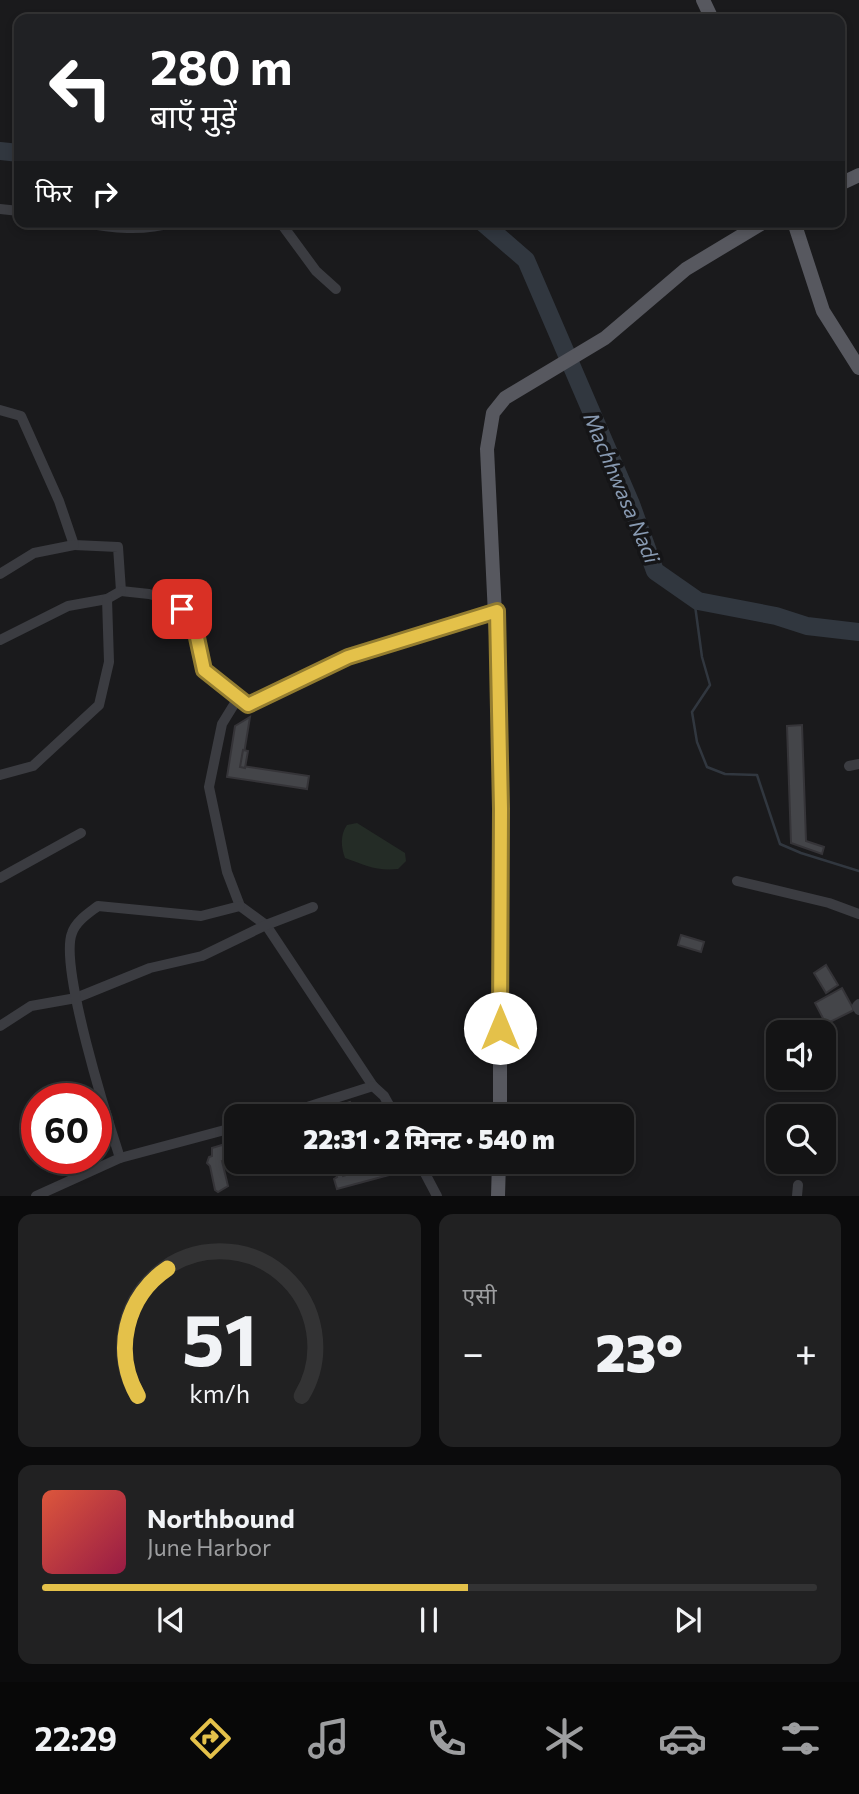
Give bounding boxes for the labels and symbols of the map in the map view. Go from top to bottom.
water label: Machhwasa Nadi [579,408,666,567]
pin [152,579,212,639]
position arrow [463,991,537,1065]
speed limit sign: 60 [21,1083,112,1174]

